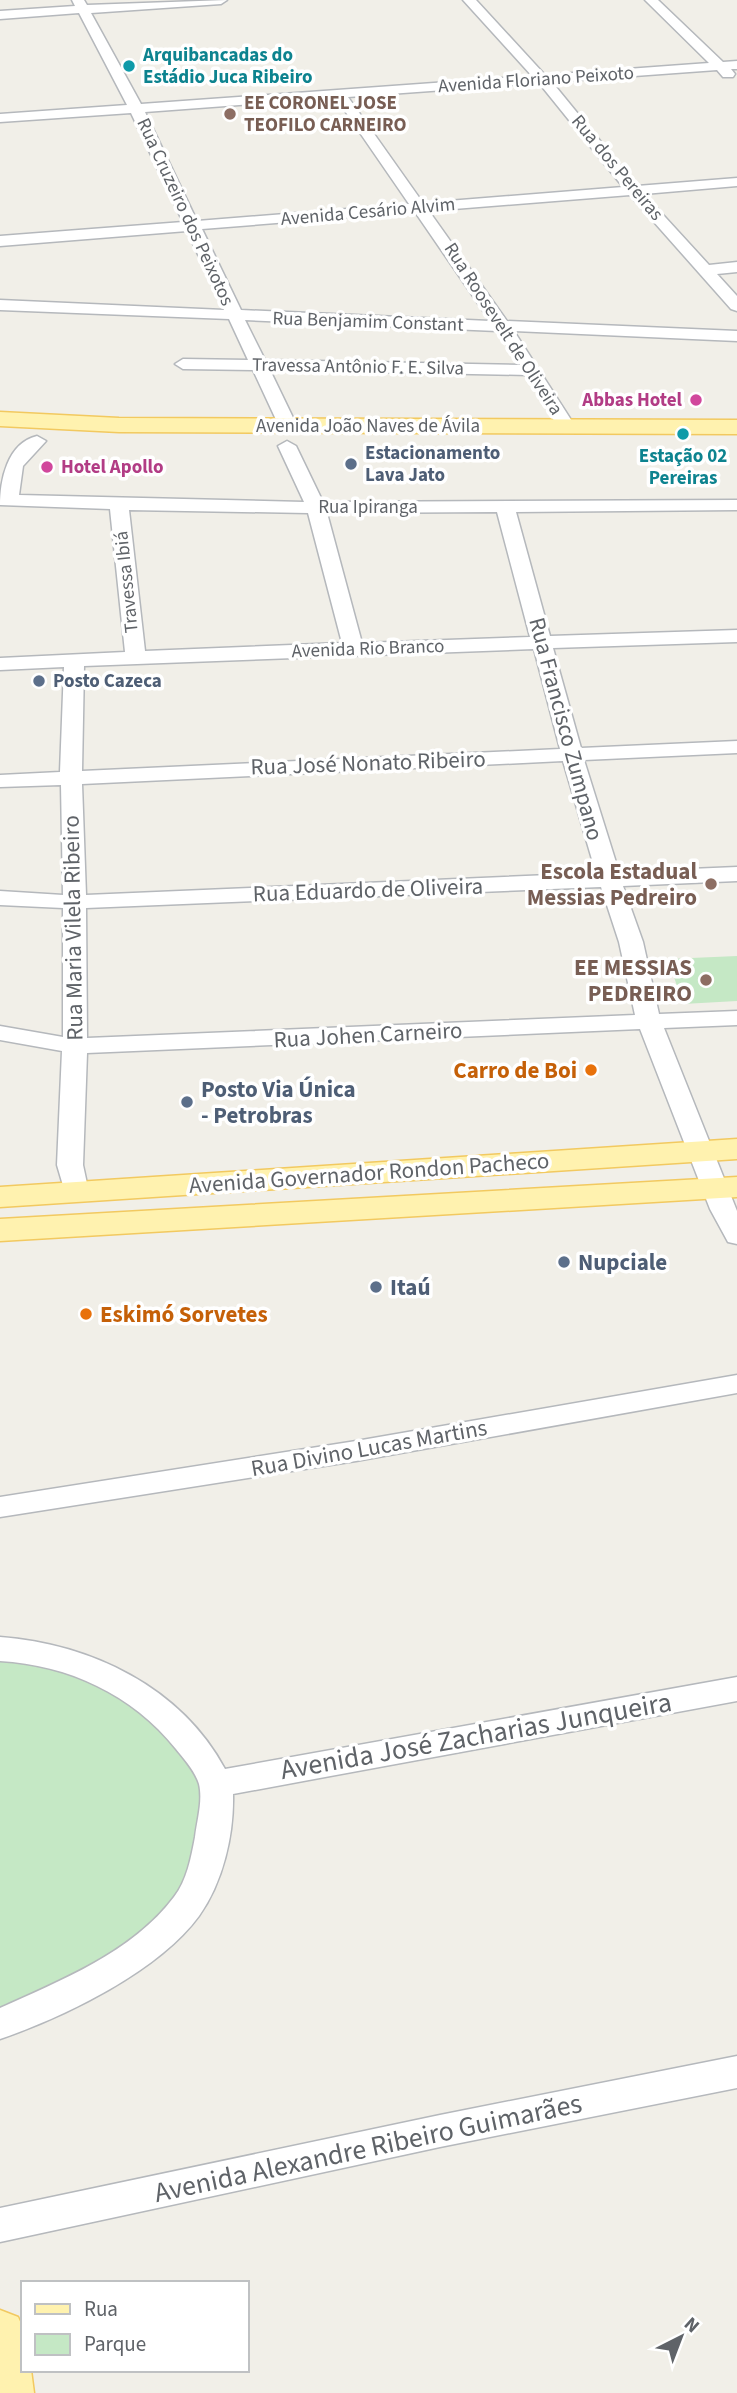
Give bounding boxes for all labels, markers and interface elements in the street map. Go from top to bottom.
place label: Arquibancadas do Estádio Juca Ribeiro [142,42,313,91]
marker: Arquibancadas do Estádio Juca Ribeiro [121,58,137,74]
street label: Avenida Floriano Peixoto [437,60,635,100]
place label: EE CORONEL JOSE TEOFILO CARNEIRO [244,90,407,139]
marker: EE CORONEL JOSE TEOFILO CARNEIRO [222,106,238,122]
street label: Rua dos Pereiras [565,109,669,227]
street label: Rua Cruzeiro dos Peixotos [130,114,240,310]
street label: Avenida Cesário Alvim [280,191,456,233]
street label: Rua Roosevelt de Oliveira [437,237,569,421]
street label: Rua Benjamim Constant [272,305,465,339]
street label: Travessa Antônio F. E. Silva [252,352,464,382]
place label: Abbas Hotel [581,387,683,414]
marker: Abbas Hotel [688,392,704,408]
street label: Avenida João Naves de Ávila [256,413,480,440]
marker: Estação 02 Pereiras [675,426,691,442]
place label: Estacionamento Lava Jato [365,440,500,489]
place label: Estação 02 Pereiras [639,443,727,492]
place label: Hotel Apollo [61,454,164,481]
marker: Estacionamento Lava Jato [343,456,359,472]
marker: Hotel Apollo [39,459,55,475]
street label: Rua Ipiranga [318,494,418,521]
street label: Travessa Ibiá [108,530,146,634]
street label: Rua Francisco Zumpano [520,614,612,844]
street label: Avenida Rio Branco [291,633,445,665]
place label: Posto Cazeca [53,668,162,695]
marker: Posto Cazeca [31,673,47,689]
street label: Rua José Nonato Ribeiro [250,742,486,784]
street label: Rua Maria Vilela Ribeiro [55,815,91,1041]
place label: Escola Estadual Messias Pedreiro [527,855,697,914]
street label: Rua Eduardo de Oliveira [252,869,484,911]
marker: Escola Estadual Messias Pedreiro [703,876,719,892]
place label: EE MESSIAS PEDREIRO [574,951,692,1010]
marker: EE MESSIAS PEDREIRO [698,972,714,988]
street label: Rua Johen Carneiro [273,1014,463,1056]
place label: Carro de Boi [453,1054,577,1087]
marker: Carro de Boi [583,1062,599,1078]
place label: Posto Via Única - Petrobras [201,1073,356,1132]
marker: Posto Via Única - Petrobras [179,1094,195,1110]
street label: Avenida Governador Rondon Pacheco [188,1144,550,1202]
place label: Nupciale [578,1246,667,1279]
marker: Nupciale [556,1254,572,1270]
place label: Itaú [390,1271,430,1304]
marker: Itaú [368,1279,384,1295]
place label: Eskimó Sorvetes [100,1298,268,1331]
marker: Eskimó Sorvetes [78,1306,94,1322]
street label: Rua Divino Lucas Martins [248,1411,490,1485]
street label: Avenida José Zacharias Junqueira [277,1682,675,1790]
street label: Avenida Alexandre Ribeiro Guimarães [150,2083,586,2213]
legend [21,2281,248,2372]
text: Rua [84,2294,118,2324]
north arrow [646,2302,716,2372]
text: N [678,2311,705,2340]
text: Parque [84,2329,146,2359]

